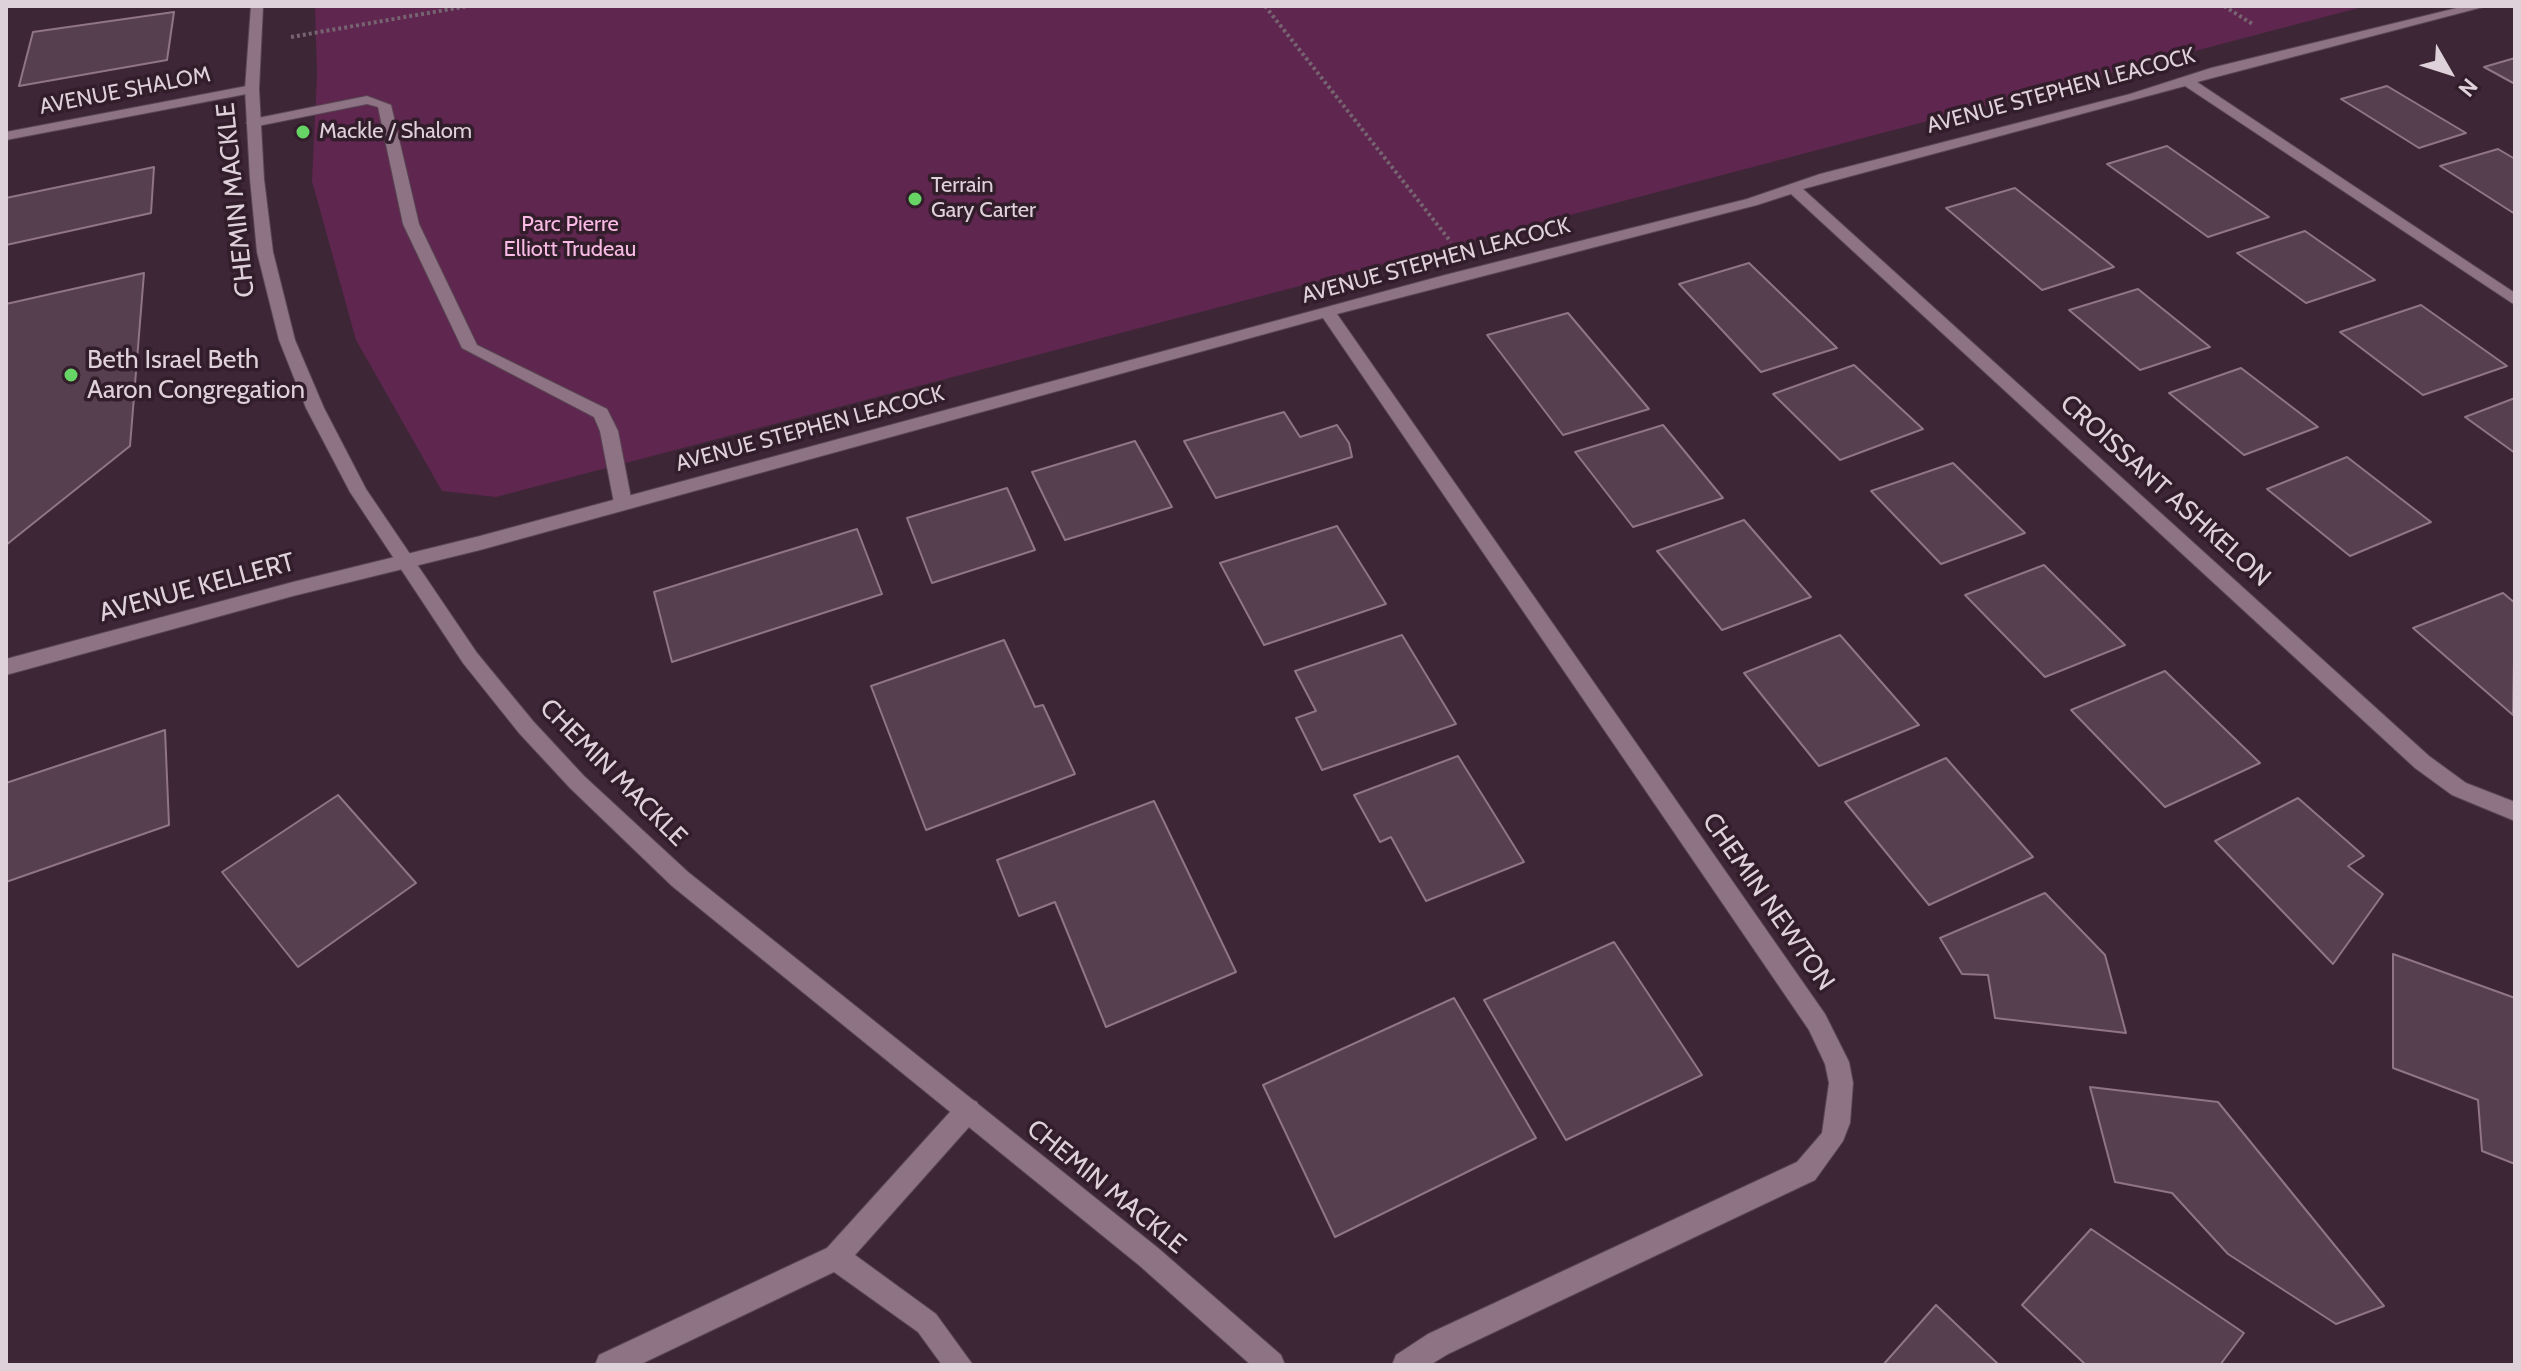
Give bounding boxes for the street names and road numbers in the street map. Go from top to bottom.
street label: AVENUE STEPHEN LEACOCK [1924,42,2198,140]
street label: AVENUE SHALOM [37,61,213,121]
street label: CHEMIN MACKLE [210,101,262,299]
street label: AVENUE STEPHEN LEACOCK [1299,212,1573,310]
street label: AVENUE STEPHEN LEACOCK [673,380,947,478]
street label: CROISSANT ASHKELON [2053,388,2277,594]
street label: AVENUE KELLERT [96,547,298,629]
street label: CHEMIN MACKLE [533,693,693,853]
street label: CHEMIN NEWTON [1695,807,1841,997]
street label: CHEMIN MACKLE [1020,1113,1192,1261]

